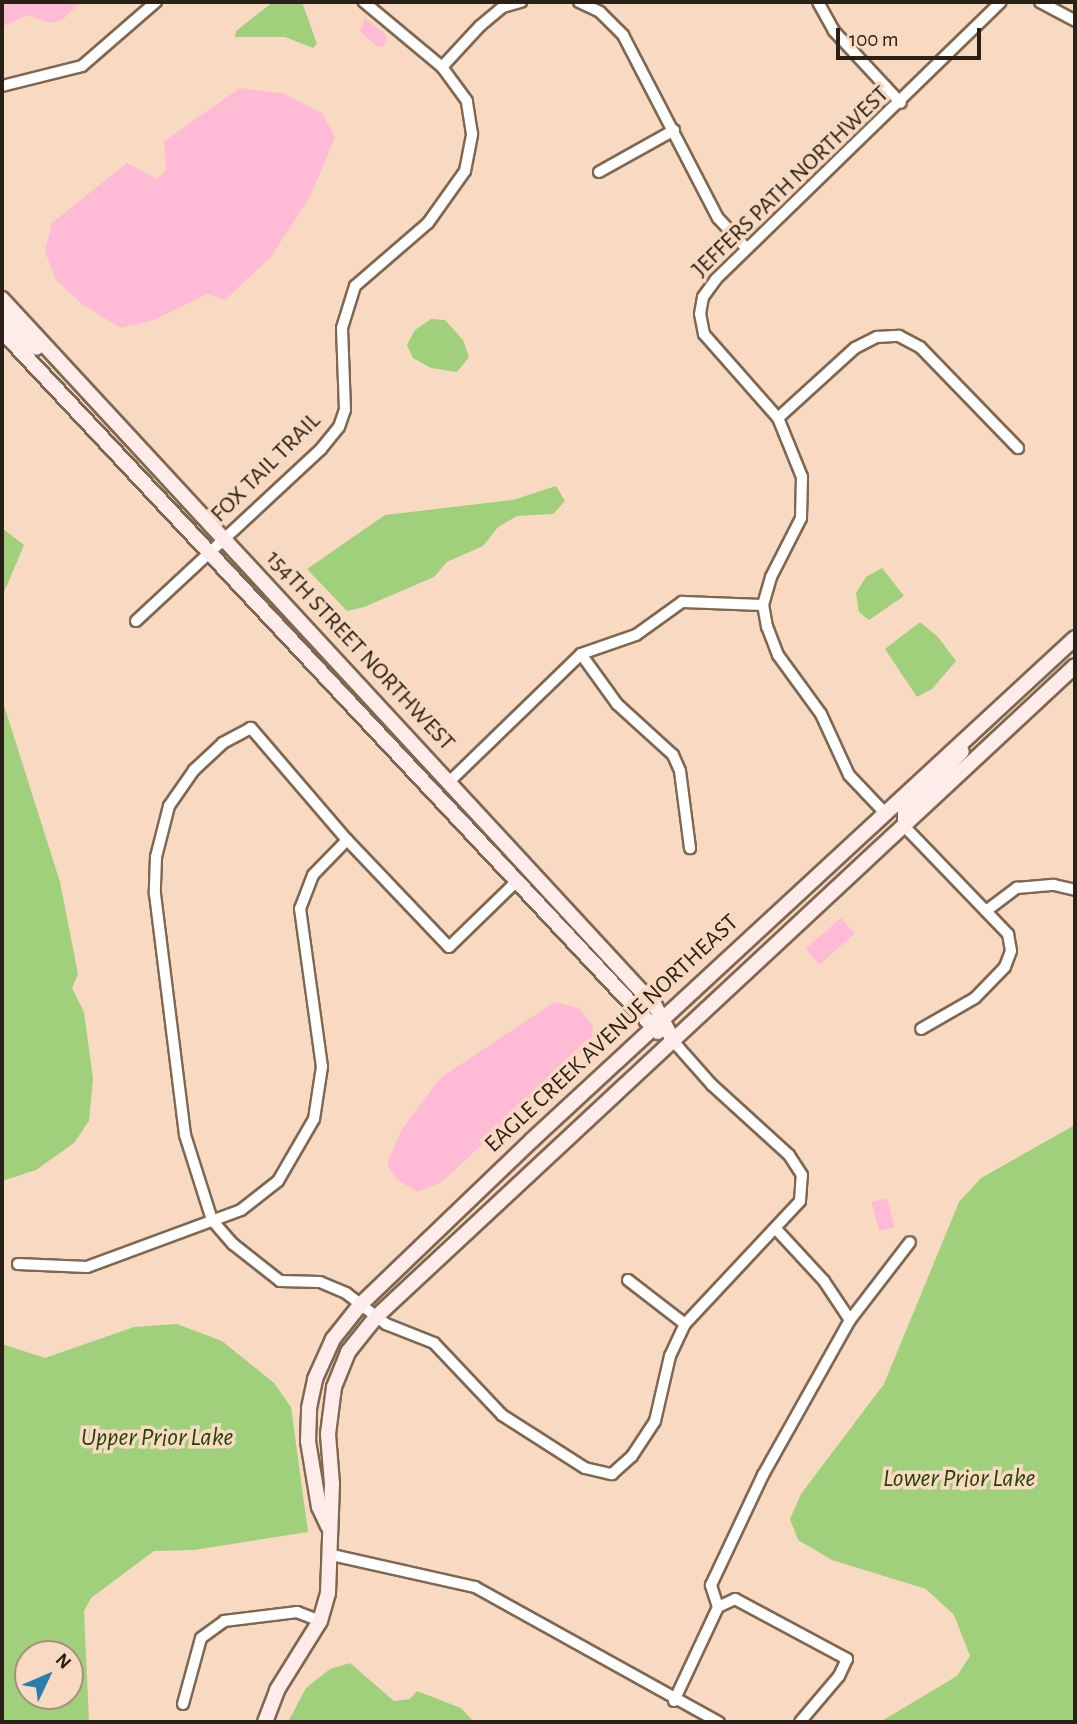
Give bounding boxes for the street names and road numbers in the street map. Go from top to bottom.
street label: JEFFERS PATH NORTHWEST [686,80,896,284]
street label: FOX TAIL TRAIL [205,407,327,529]
street label: 154TH STREET NORTHWEST [259,545,461,757]
street label: EAGLE CREEK AVENUE NORTHEAST [479,909,745,1159]

